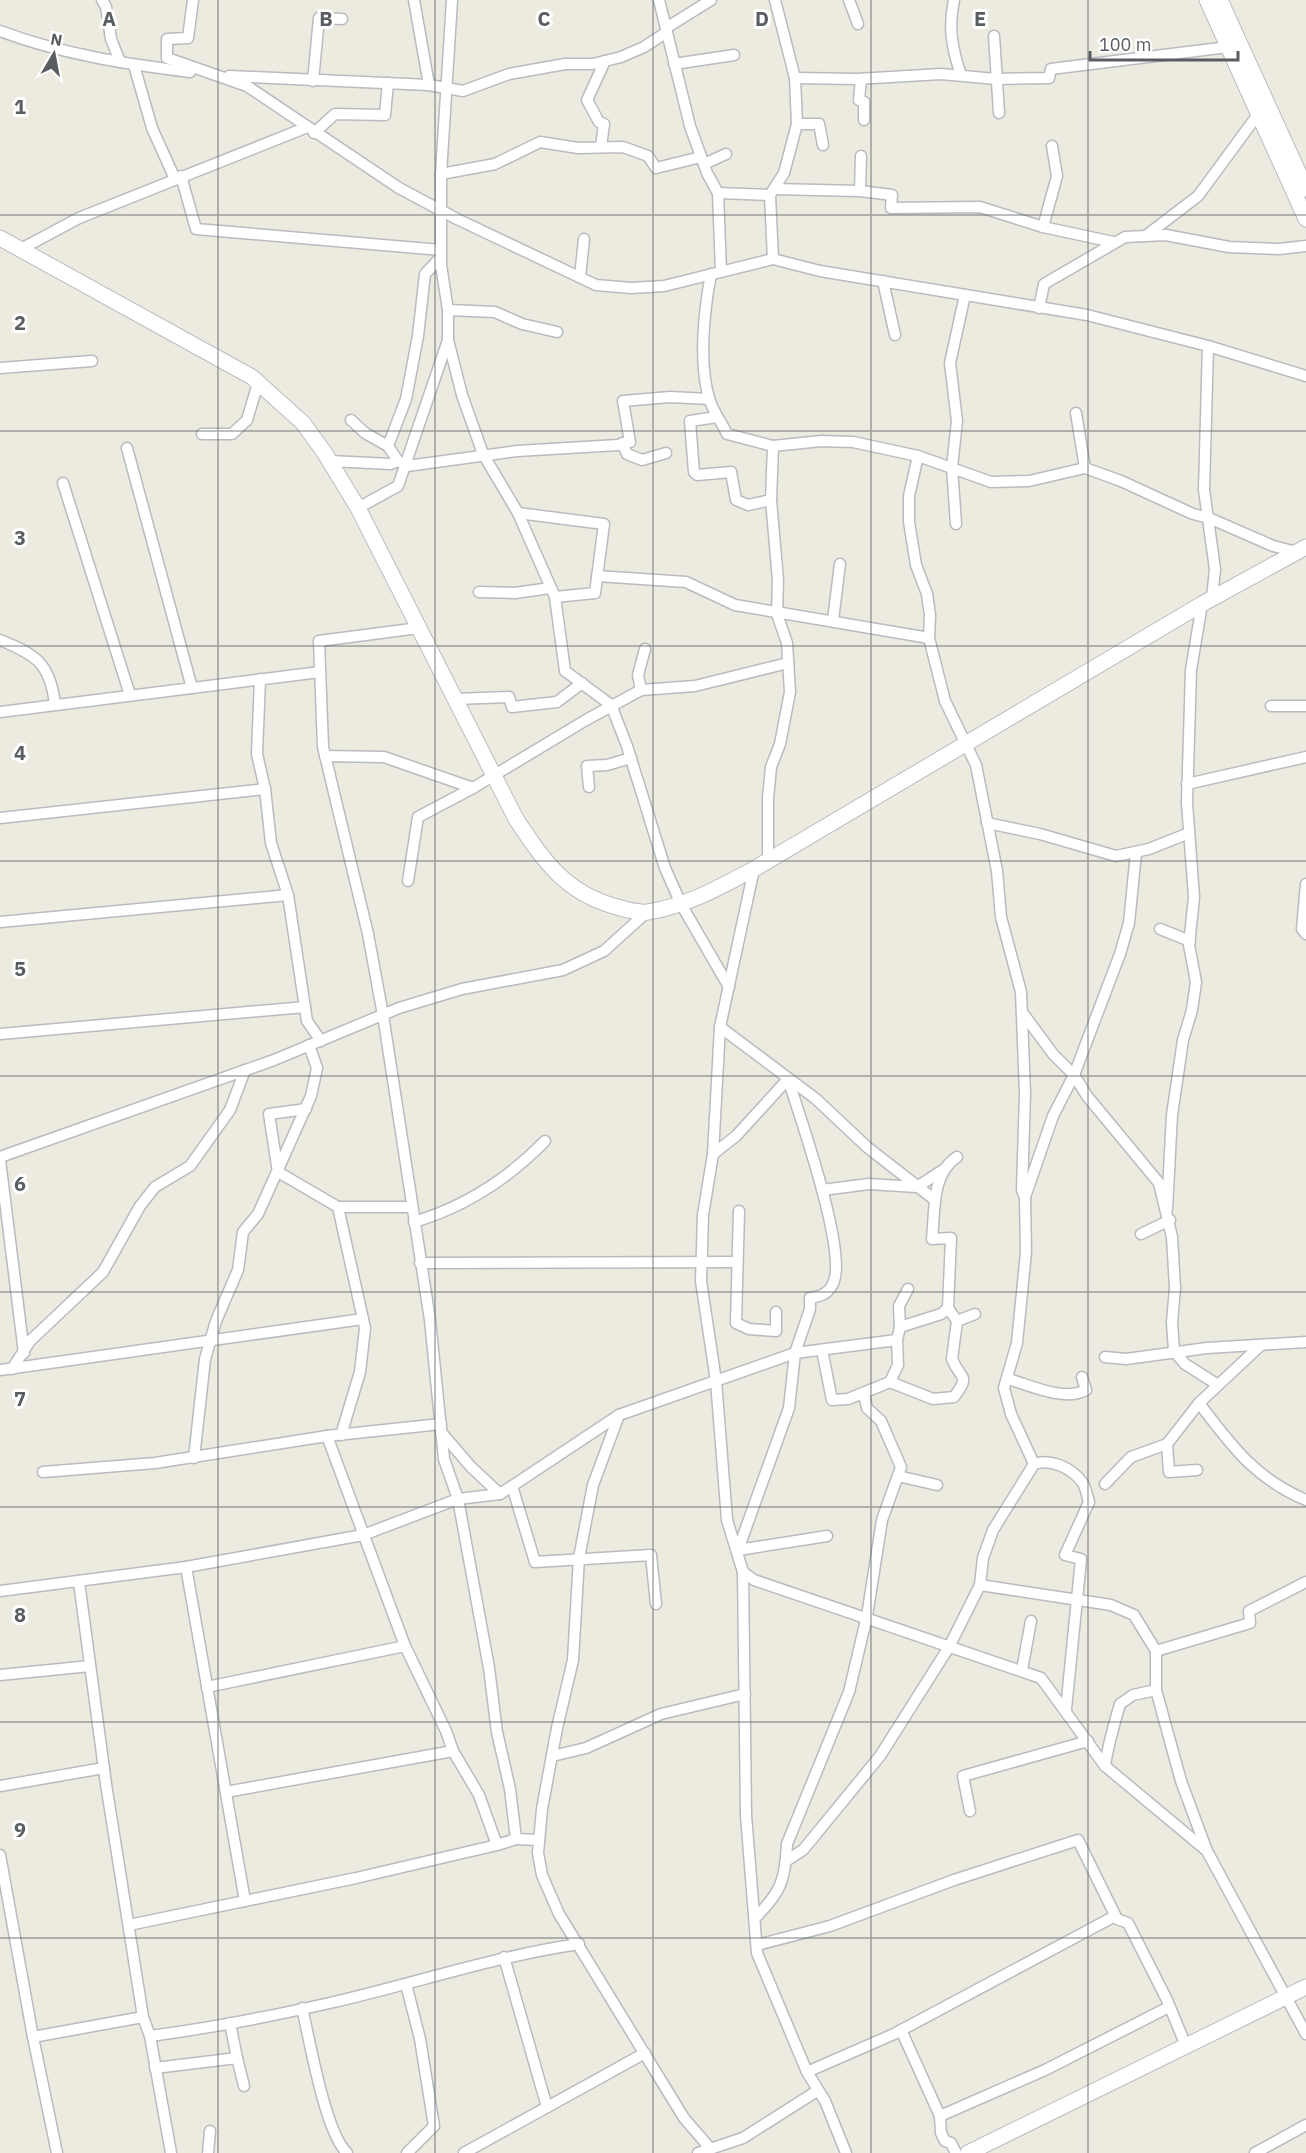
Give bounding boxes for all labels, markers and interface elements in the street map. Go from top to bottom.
text: A [102,5,116,32]
text: B [319,5,333,32]
text: C [537,5,551,32]
text: D [755,5,769,32]
text: E [974,5,986,32]
north arrow [24,24,84,84]
scale bar [1090,24,1238,62]
text: N [49,28,64,50]
text: 100 m [1099,33,1151,56]
text: 1 [14,93,26,120]
text: 2 [14,309,26,336]
text: 3 [14,524,26,551]
text: 4 [14,739,26,766]
text: 5 [14,955,26,982]
text: 6 [14,1170,26,1197]
text: 7 [14,1385,26,1412]
text: 8 [14,1601,26,1628]
text: 9 [14,1816,26,1843]

